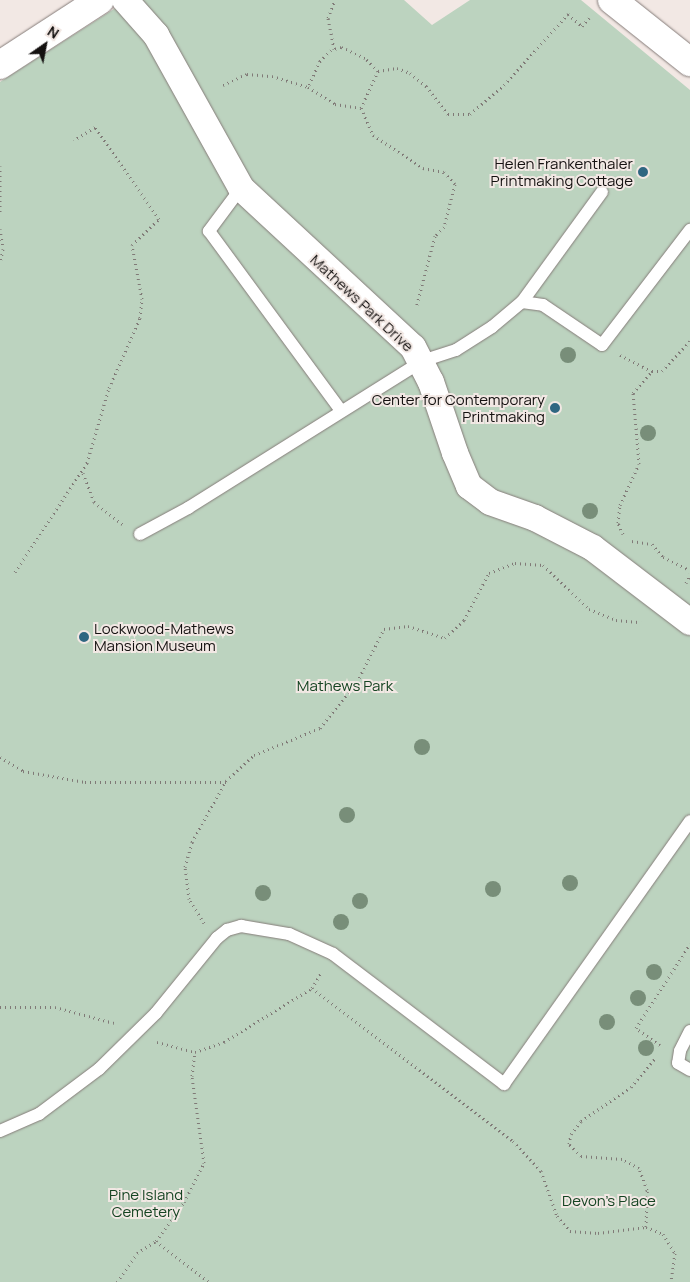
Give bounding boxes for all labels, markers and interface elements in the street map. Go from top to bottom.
north arrow [20,20,70,70]
text: N [44,21,63,43]
place label: Helen Frankenthaler Printmaking Cottage [491,154,633,189]
marker: Helen Frankenthaler Printmaking Cottage [637,166,649,178]
street label: Mathews Park Drive [307,251,417,355]
place label: Center for Contemporary Printmaking [372,390,545,425]
marker: Center for Contemporary Printmaking [549,402,561,414]
place label: Lockwood-Mathews Mansion Museum [94,619,234,654]
marker: Lockwood-Mathews Mansion Museum [78,631,90,643]
park label: Mathews Park [297,677,393,695]
park label: Pine Island Cemetery [109,1185,183,1220]
park label: Devon’s Place [562,1192,656,1210]

